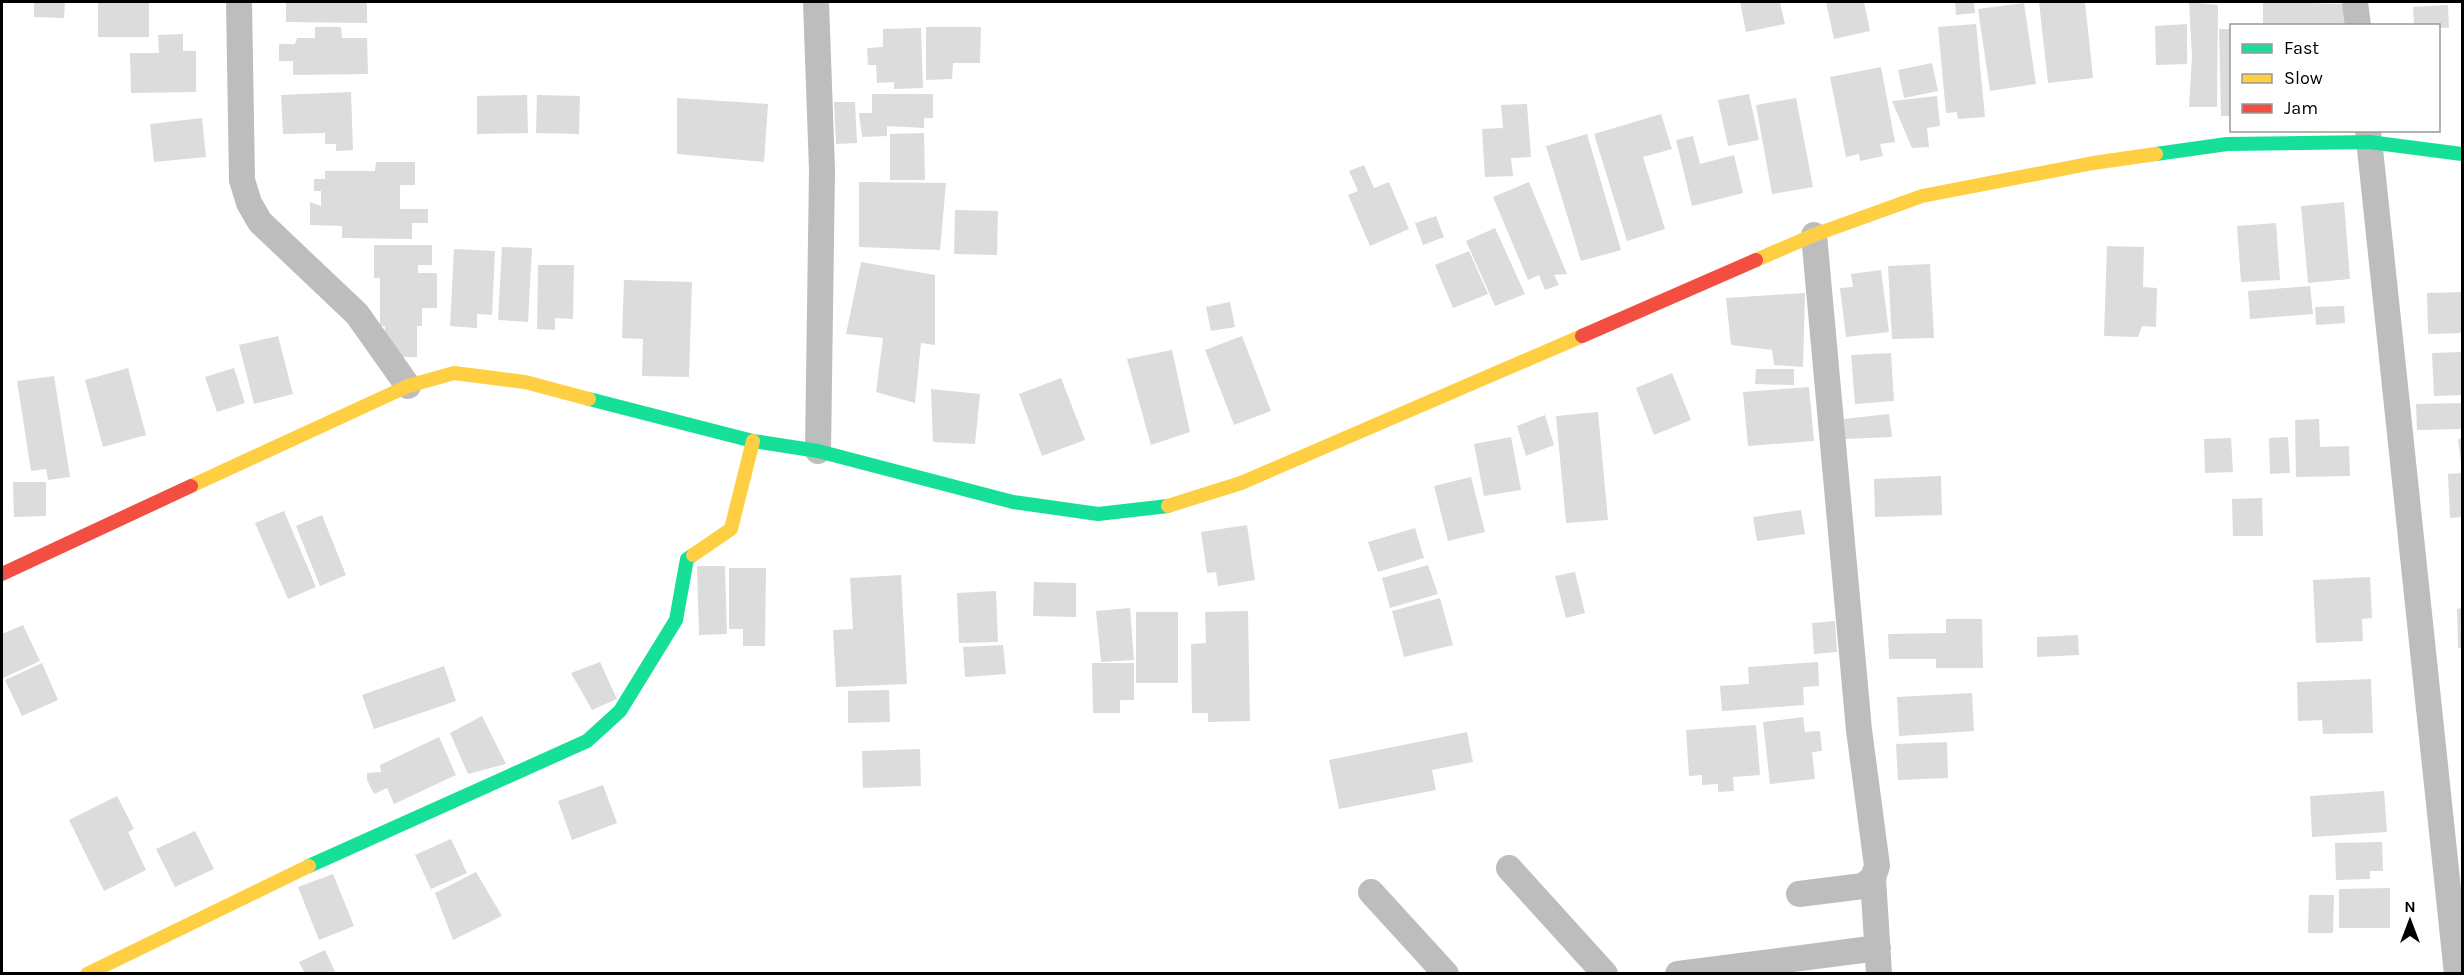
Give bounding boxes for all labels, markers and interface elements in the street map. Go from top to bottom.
legend [2230,24,2440,132]
text: Fast [2284,37,2319,59]
text: Slow [2284,67,2323,89]
text: Jam [2284,97,2318,119]
north arrow [2380,891,2440,951]
text: N [2404,897,2416,916]

